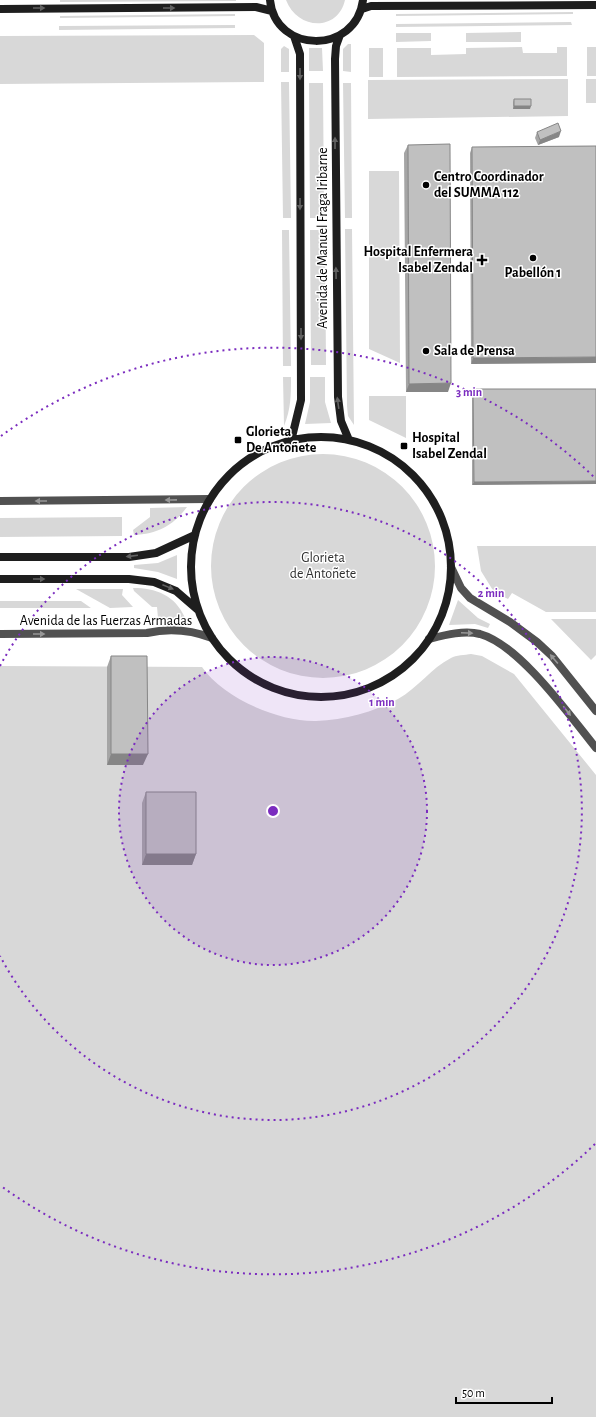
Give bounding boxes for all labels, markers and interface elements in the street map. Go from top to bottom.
one-way arrow [33,5,46,11]
one-way arrow [163,5,176,11]
one-way arrow [297,68,303,81]
one-way arrow [332,136,338,149]
street label: Avenida de Manuel Fraga Iribarne [316,147,330,329]
place label: Centro Coordinador del SUMMA 112 [434,170,544,200]
marker: Centro Coordinador del SUMMA 112 [421,180,431,190]
one-way arrow [297,198,303,211]
place label: Hospital Enfermera Isabel Zendal [364,245,473,275]
marker: Pabellón 1 [528,253,538,263]
marker: Hospital Enfermera Isabel Zendal [476,254,488,266]
one-way arrow [333,266,339,279]
place label: Pabellón 1 [505,266,561,280]
one-way arrow [297,328,304,340]
place label: Sala de Prensa [434,344,515,358]
marker: Sala de Prensa [421,346,431,356]
text: 3 min [456,386,482,398]
one-way arrow [335,397,342,409]
place label: Glorieta De Antoñete [246,425,317,455]
place label: Hospital Isabel Zendal [412,431,487,461]
marker: Glorieta De Antoñete [233,435,243,445]
marker: Hospital Isabel Zendal [399,441,409,451]
one-way arrow [165,496,177,503]
one-way arrow [34,498,47,504]
park label: Glorieta de Antoñete [290,551,356,581]
one-way arrow [126,553,138,560]
one-way arrow [33,576,46,582]
one-way arrow [162,585,174,591]
text: 2 min [478,587,504,599]
street label: Avenida de las Fuerzas Armadas [20,614,192,628]
one-way arrow [461,630,473,637]
one-way arrow [33,631,46,637]
one-way arrow [549,654,559,664]
text: 1 min [369,696,395,708]
one-way arrow [562,706,571,717]
centre of rings [266,804,280,818]
scale bar [456,1379,552,1405]
text: 50 m [462,1387,485,1399]

